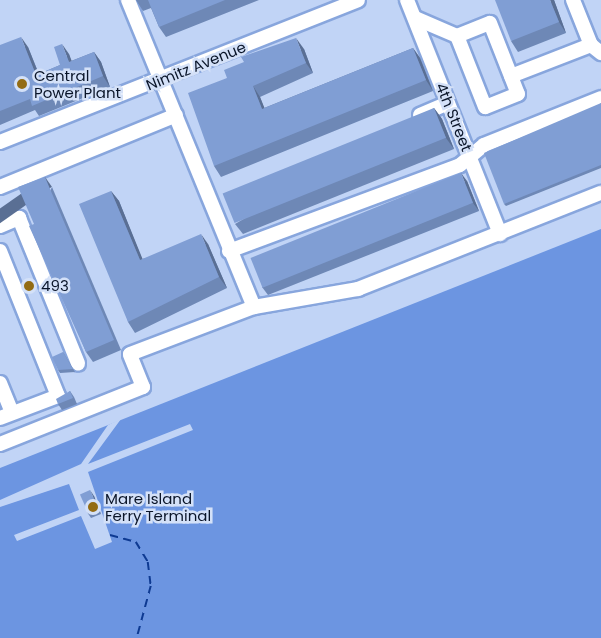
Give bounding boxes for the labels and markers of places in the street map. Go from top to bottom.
place label: Central Power Plant [34,66,121,101]
marker: Central Power Plant [15,77,29,91]
place label: 493 [41,277,69,295]
marker: 493 [22,279,36,293]
place label: Mare Island Ferry Terminal [105,489,211,524]
marker: Mare Island Ferry Terminal [86,500,100,514]

